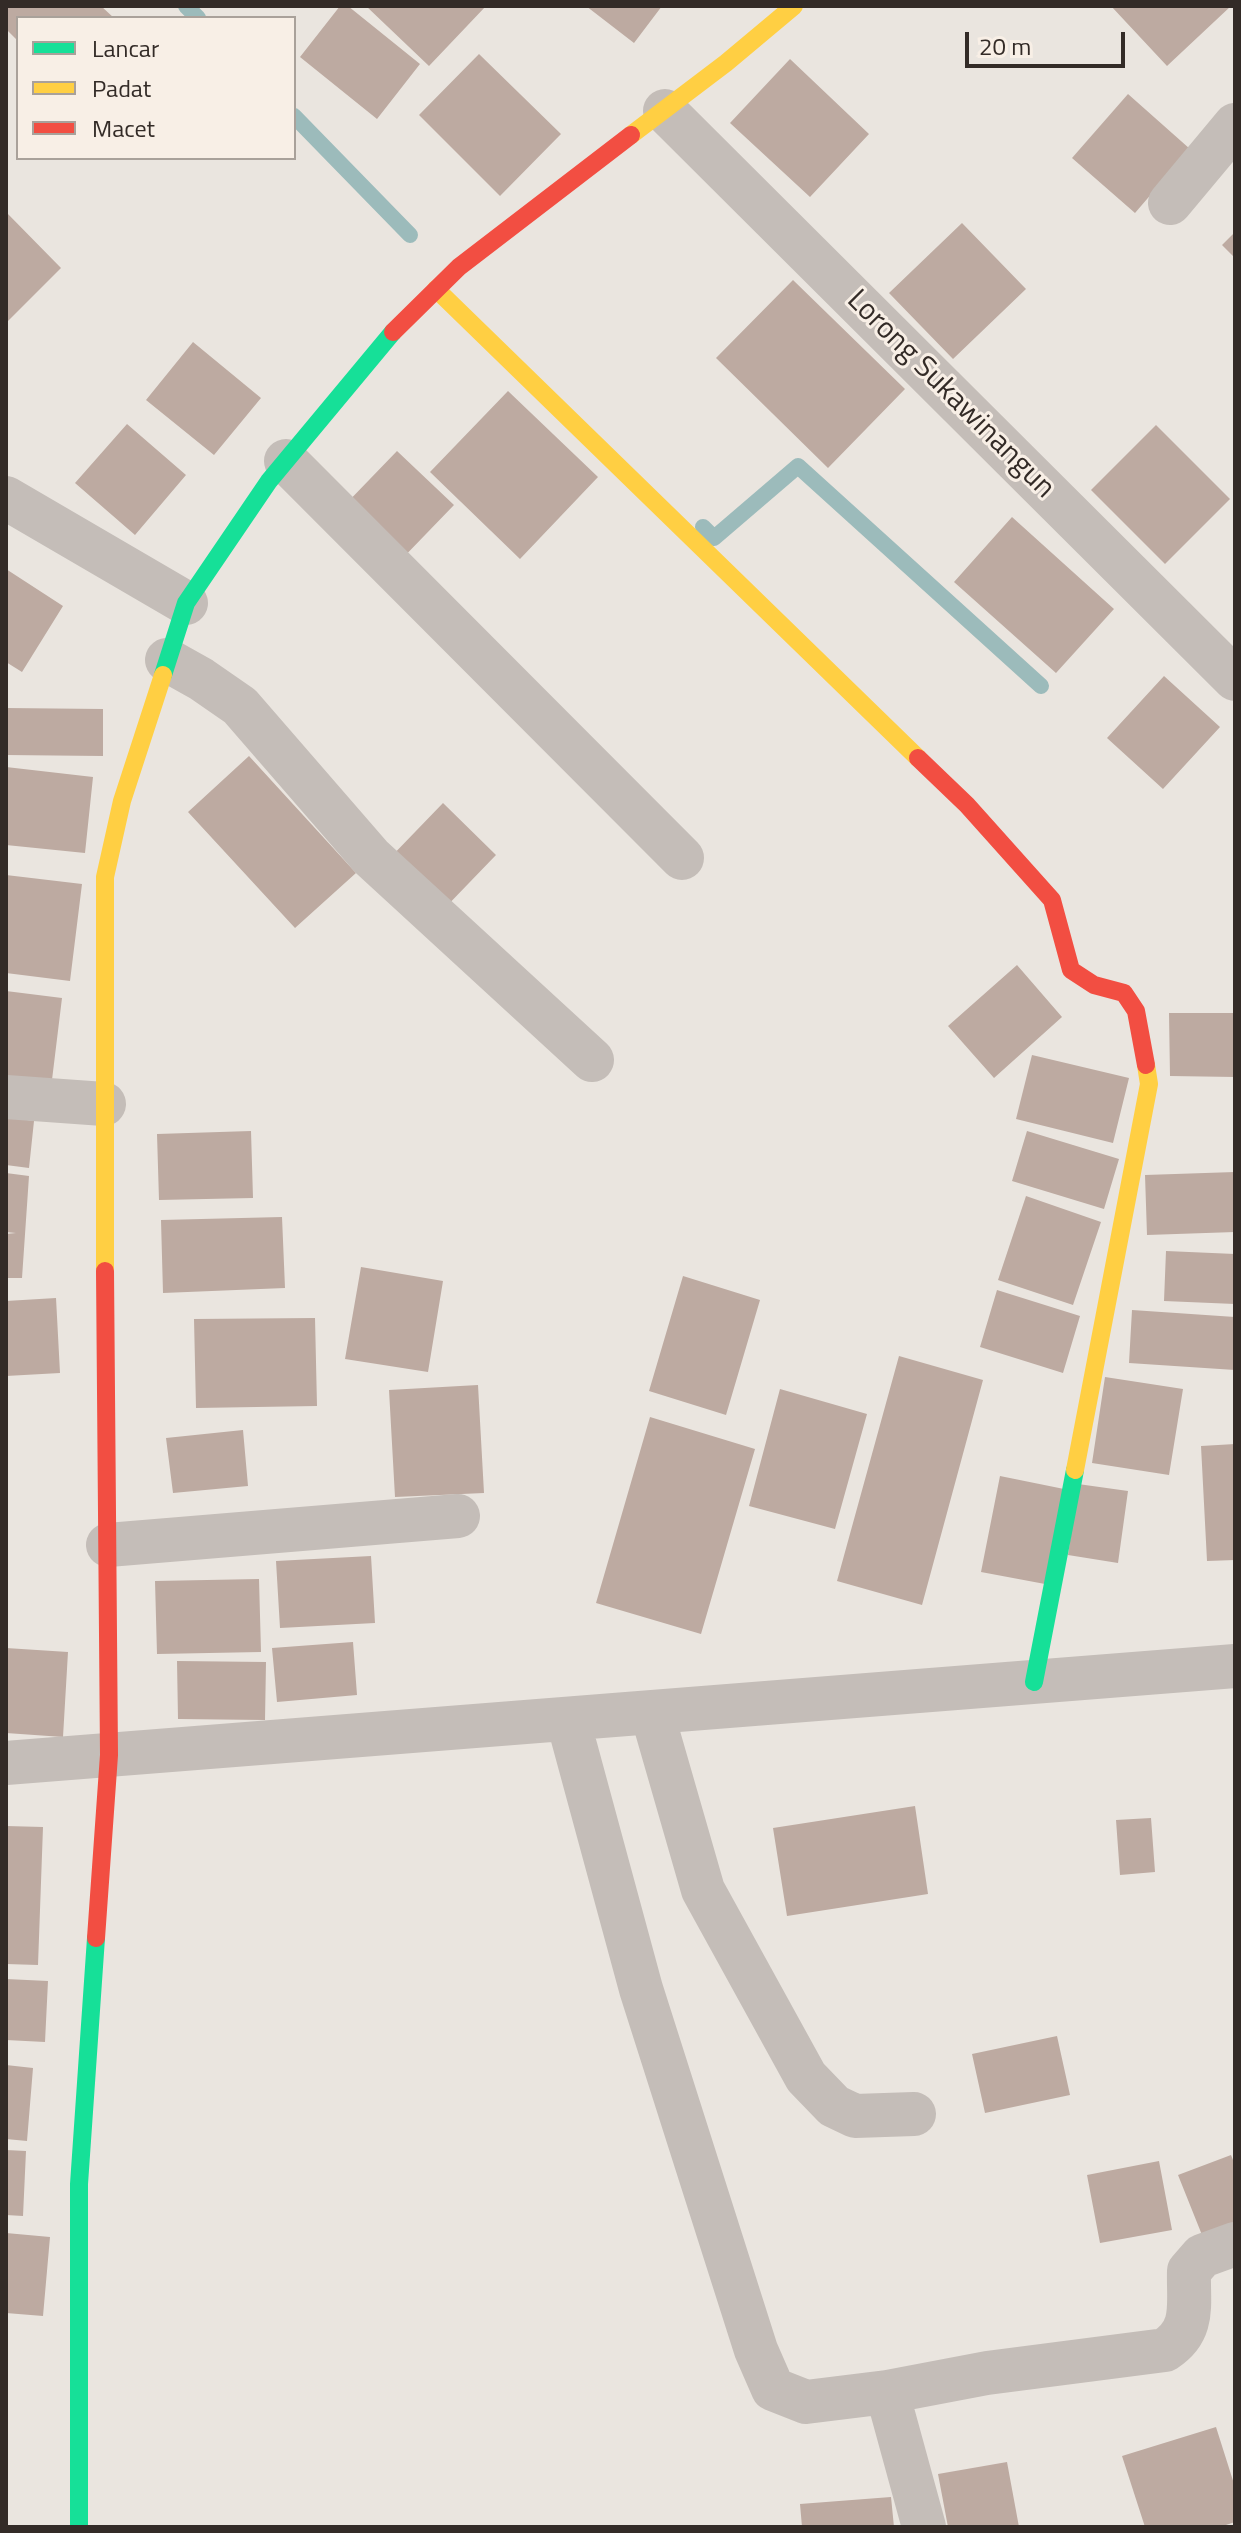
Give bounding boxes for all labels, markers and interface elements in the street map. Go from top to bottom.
legend [16,16,296,160]
scale bar [969,16,1129,66]
text: 20 m [979,28,1031,64]
text: Lancar [92,30,159,66]
text: Padat [92,70,151,106]
text: Macet [92,110,155,146]
street label: Lorong Sukawinangun [838,283,1062,507]

